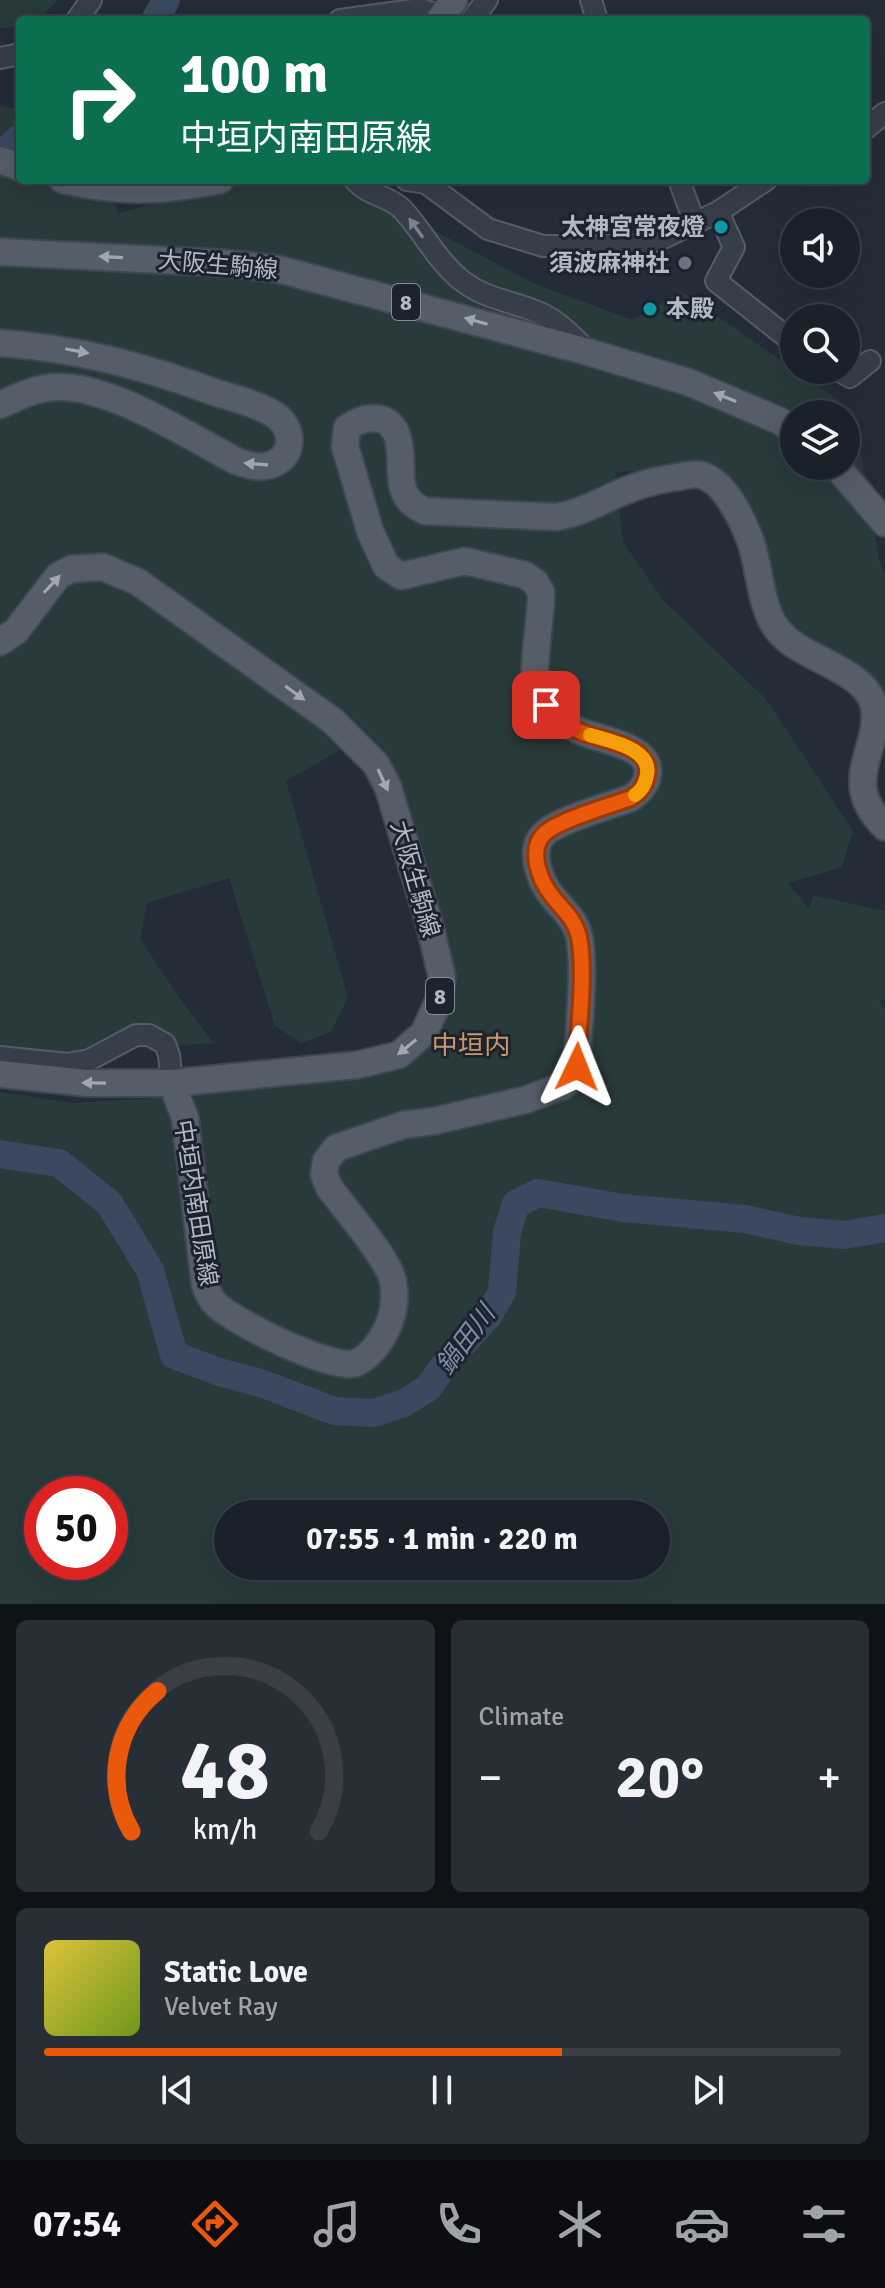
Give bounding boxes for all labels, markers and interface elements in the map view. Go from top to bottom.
text: 100 m [180,39,328,108]
icon: right [48,48,152,152]
text: 中垣内南田原線 [180,116,432,161]
map controls [780,208,860,480]
button: sound [780,208,860,288]
place label: 太神宮常夜燈 [561,212,705,242]
one-way arrow [409,218,424,239]
marker: 太神宮常夜燈 [712,218,730,236]
street label: 大阪生駒線 [157,245,279,285]
place label: 須波麻神社 [549,248,669,278]
one-way arrow [98,250,123,263]
marker: 須波麻神社 [676,254,694,272]
road number: 8 [392,284,420,320]
place label: 本殿 [666,294,714,324]
marker: 本殿 [641,300,659,318]
button: search [780,304,860,384]
one-way arrow [463,315,488,327]
one-way arrow [65,346,90,358]
one-way arrow [713,390,737,403]
button: layers [780,400,860,480]
one-way arrow [243,457,268,470]
one-way arrow [42,575,60,594]
pin [512,671,580,739]
icon: arrive [524,683,568,727]
one-way arrow [284,685,306,701]
one-way arrow [376,768,390,791]
street label: 大阪生駒線 [384,817,446,941]
road number: 8 [426,978,454,1014]
position arrow [535,1025,619,1109]
district label: 中垣内 [432,1030,510,1062]
one-way arrow [396,1039,417,1056]
one-way arrow [81,1076,106,1089]
street label: 中垣内南田原線 [168,1118,224,1288]
water label: 鍋田川 [430,1297,504,1381]
speed limit sign: 50 [24,1476,128,1580]
text: 07:55 · 1 min · 220 m [306,1521,578,1558]
text: Climate [479,1701,564,1733]
text: 48 [180,1720,270,1822]
text: 20° [615,1741,704,1815]
text: − [479,1751,502,1805]
text: + [817,1751,841,1805]
text: km/h [193,1812,258,1847]
text: Static Love [164,1954,308,1991]
text: Velvet Ray [164,1991,278,2023]
icon: previous [155,2068,199,2112]
icon: pause [420,2068,464,2112]
icon: next [686,2068,730,2112]
icon: directions [187,2196,243,2252]
icon: music [309,2196,365,2252]
icon: phone [431,2196,487,2252]
icon: climate [552,2196,608,2252]
icon: car [674,2196,730,2252]
icon: filters [796,2196,852,2252]
text: 07:54 [33,2202,121,2247]

